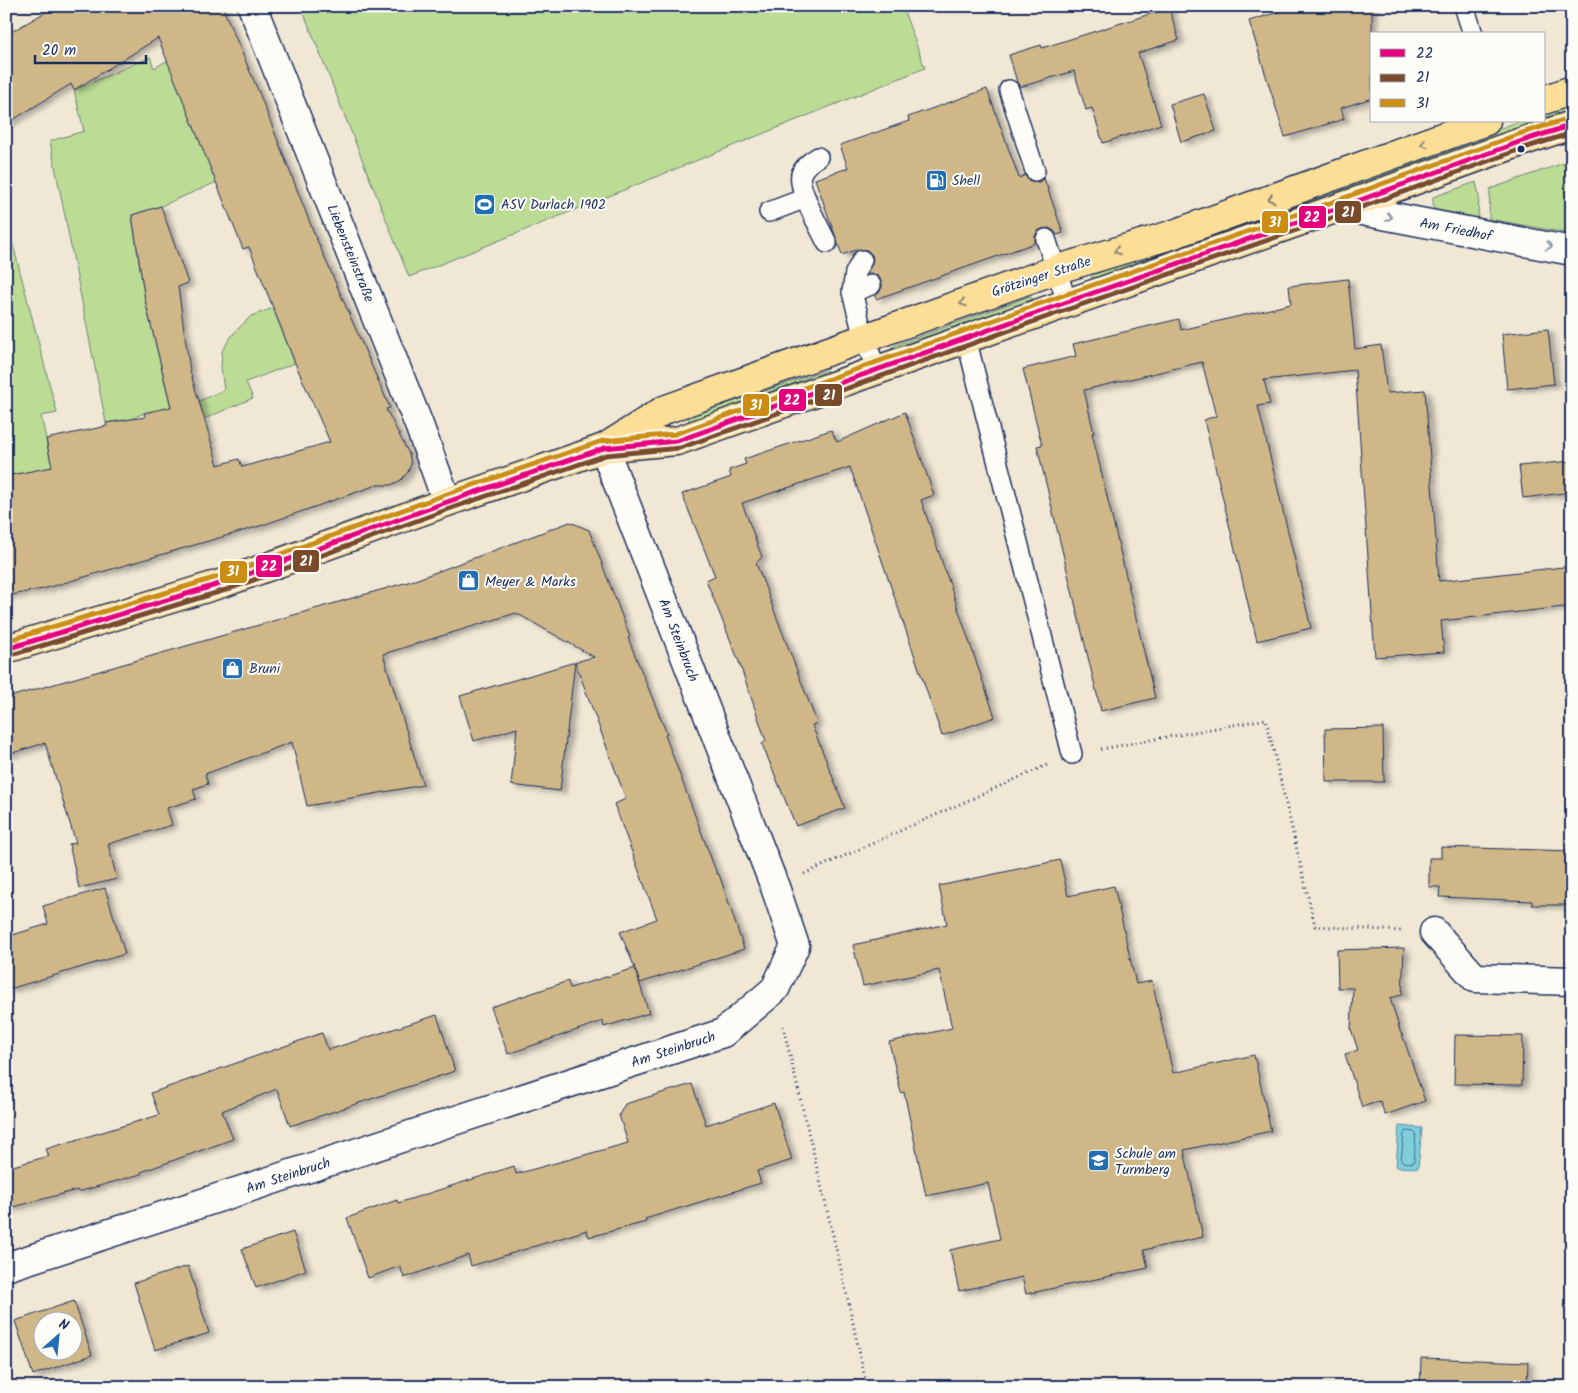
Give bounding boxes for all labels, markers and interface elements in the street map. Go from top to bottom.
scale bar [35,32,146,64]
legend [1370,32,1546,122]
text: 20 m [42,39,76,63]
text: 22 [1416,42,1433,66]
text: 21 [1416,66,1430,90]
text: 31 [1416,92,1430,116]
one-way arrow [1420,138,1429,148]
unlabelled marker [1516,144,1526,154]
fuel station icon: Shell [924,168,948,192]
place label: Shell [952,170,981,192]
sports icon: ASV Durlach 1902 [473,192,497,216]
one-way arrow [1267,193,1276,203]
place label: ASV Durlach 1902 [501,194,606,216]
line badge: 21 [1334,200,1362,224]
street label: Liebensteinstraße [320,201,380,306]
text: 21 [1342,202,1355,224]
line badge: 22 [1298,205,1327,229]
text: 22 [1304,207,1320,229]
line badge: 31 [1261,210,1289,234]
one-way arrow [1385,211,1394,221]
text: 31 [1268,212,1282,234]
street label: Am Friedhof [1418,212,1495,248]
one-way arrow [1545,241,1553,251]
one-way arrow [1114,246,1122,256]
street label: Grötzinger Straße [989,250,1095,303]
one-way arrow [960,297,968,307]
line badge: 21 [814,383,843,407]
text: 21 [823,385,836,407]
line badge: 22 [778,388,807,412]
text: 22 [784,390,800,412]
line badge: 31 [742,393,770,417]
text: 31 [749,395,763,417]
line badge: 21 [292,549,320,573]
text: 21 [300,551,313,573]
line badge: 22 [255,554,283,578]
text: 22 [261,556,277,578]
line badge: 31 [219,560,248,584]
text: 31 [226,561,240,583]
shop icon: Meyer & Marks [457,569,481,593]
place label: Meyer & Marks [485,571,576,593]
street label: Am Steinbruch [652,595,704,685]
shop icon: Bruni [221,656,245,680]
place label: Bruni [249,658,281,680]
street label: Am Steinbruch [628,1026,718,1074]
place label: Schule am Turmberg [1115,1143,1176,1181]
school or university icon: Schule am Turmberg [1087,1149,1111,1173]
street label: Am Steinbruch [243,1152,333,1200]
north arrow [32,1310,82,1360]
text: N [55,1313,73,1337]

